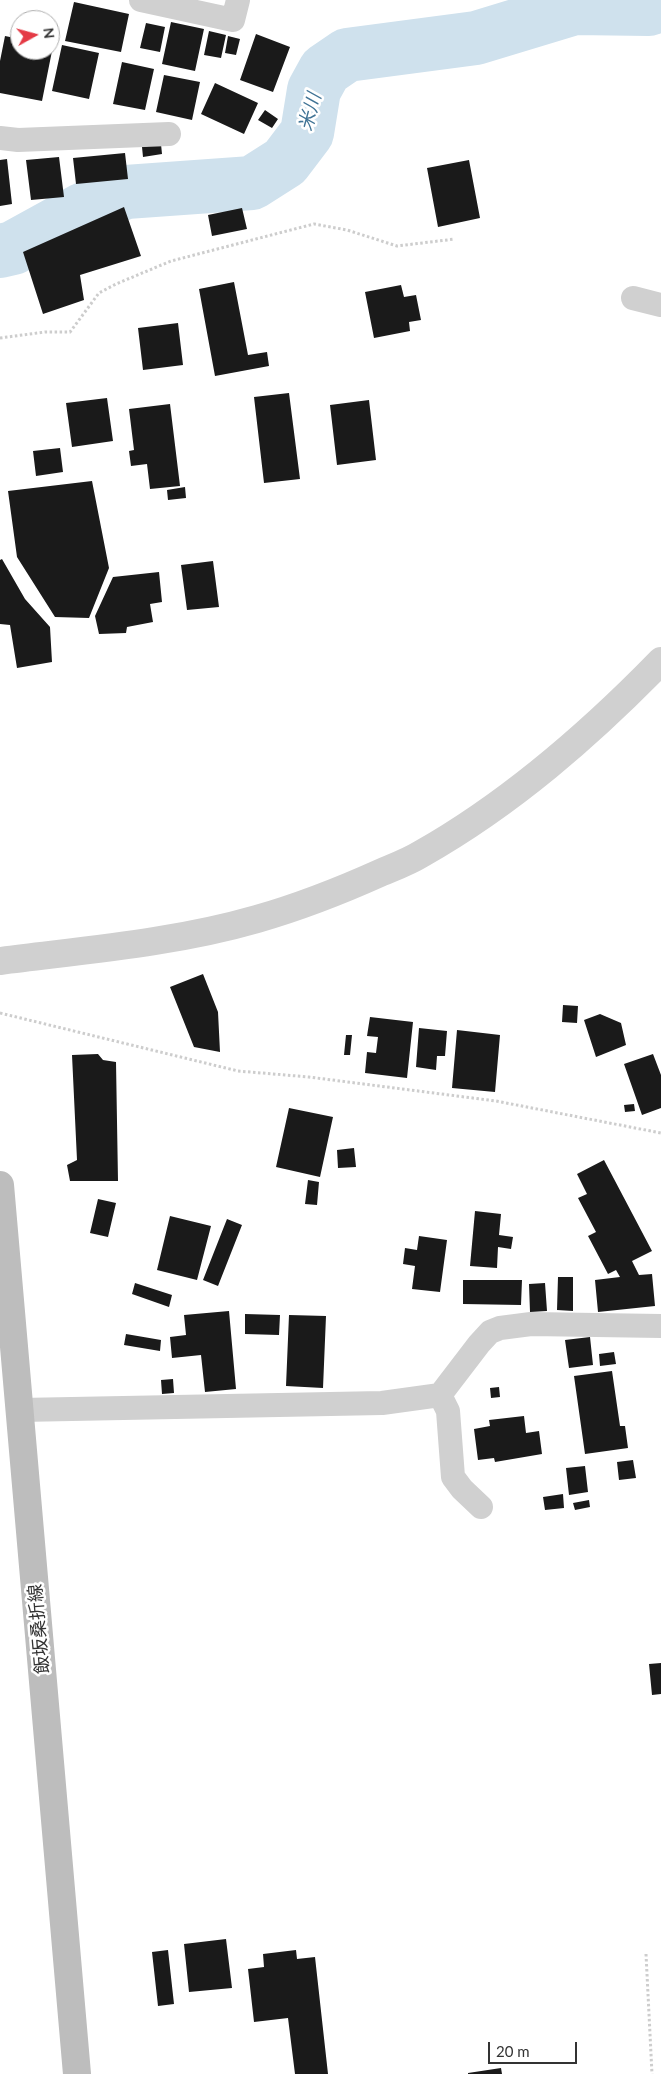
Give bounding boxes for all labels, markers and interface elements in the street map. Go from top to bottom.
north arrow [10,10,60,60]
text: N [40,27,58,40]
water label: 米川 [294,91,326,133]
street label: 飯坂桑折線 [24,1583,54,1675]
scale bar [491,2032,580,2064]
text: 20 m [496,2042,530,2060]

